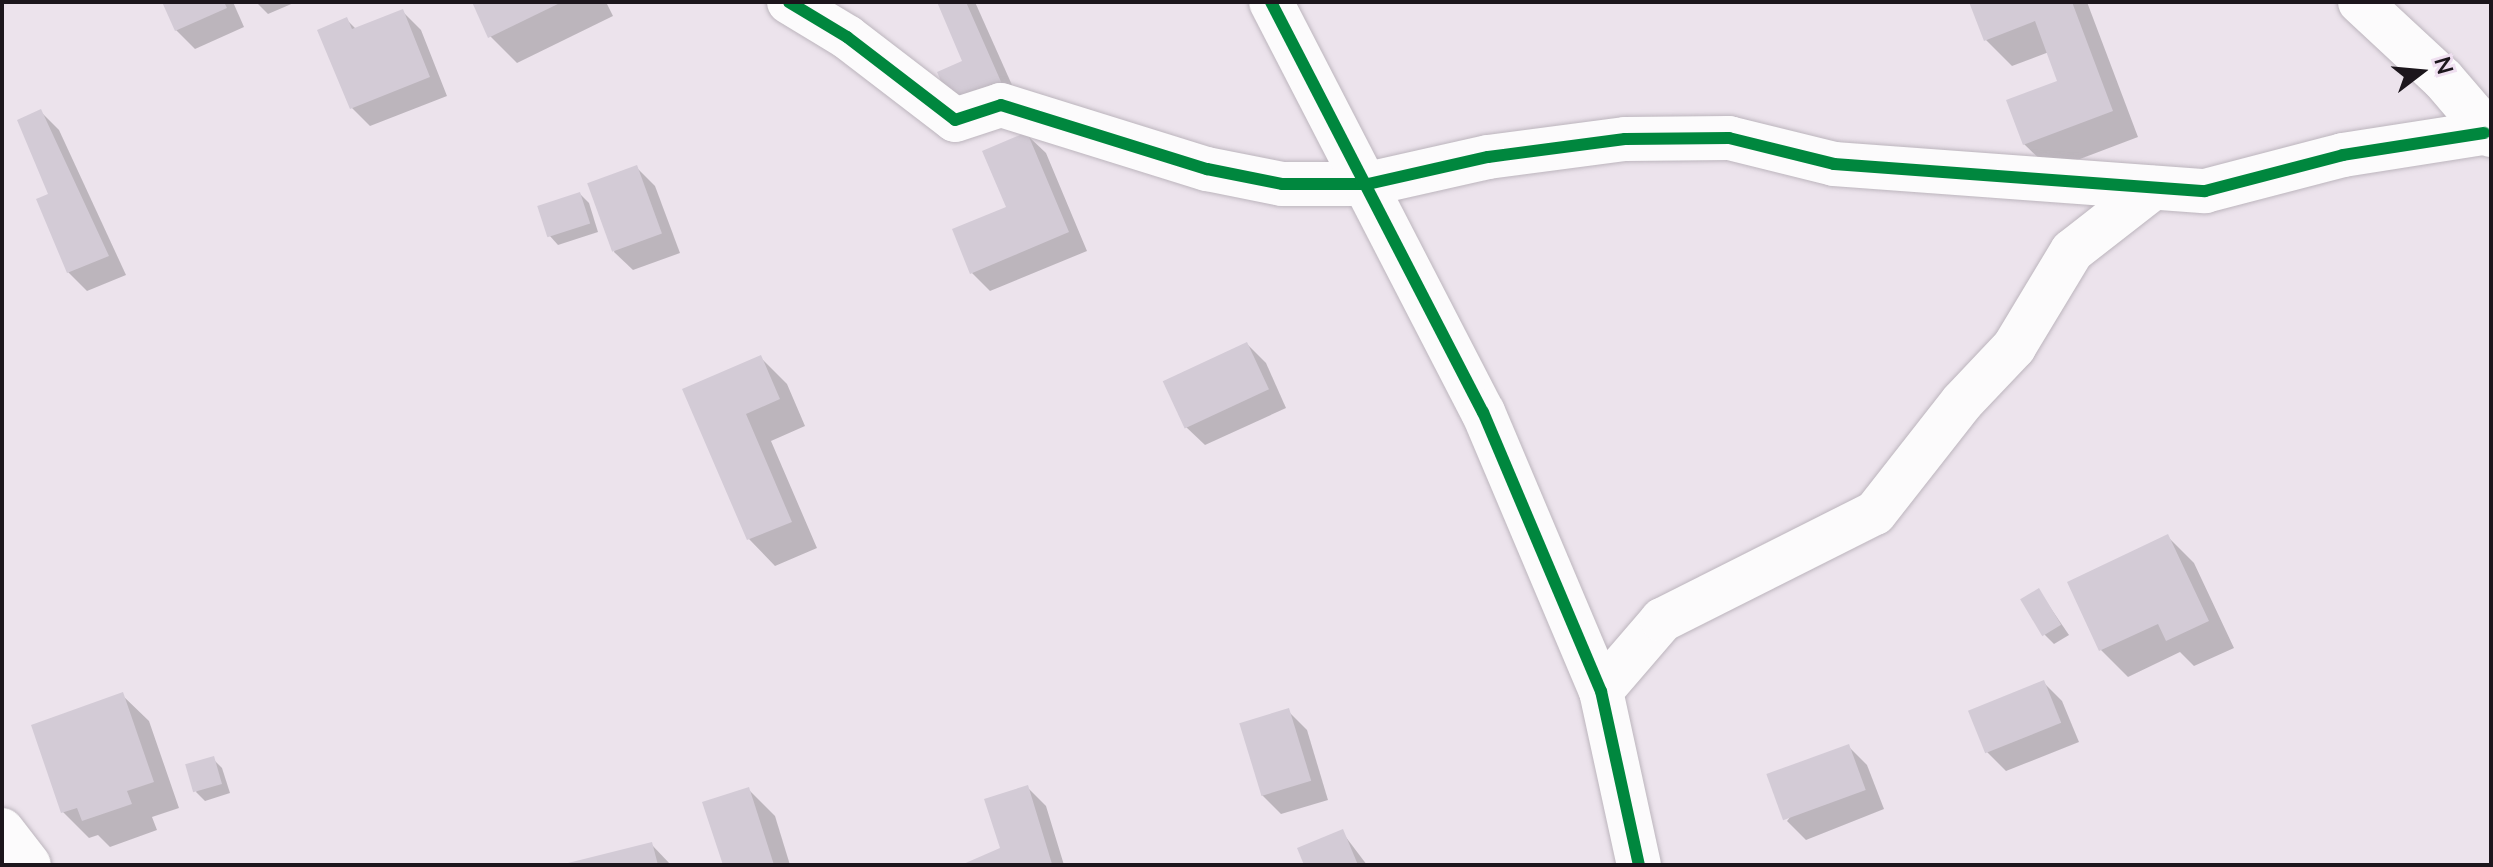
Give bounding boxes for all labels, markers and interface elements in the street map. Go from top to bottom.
north arrow [2381,32,2461,112]
text: N [2429,53,2460,77]

